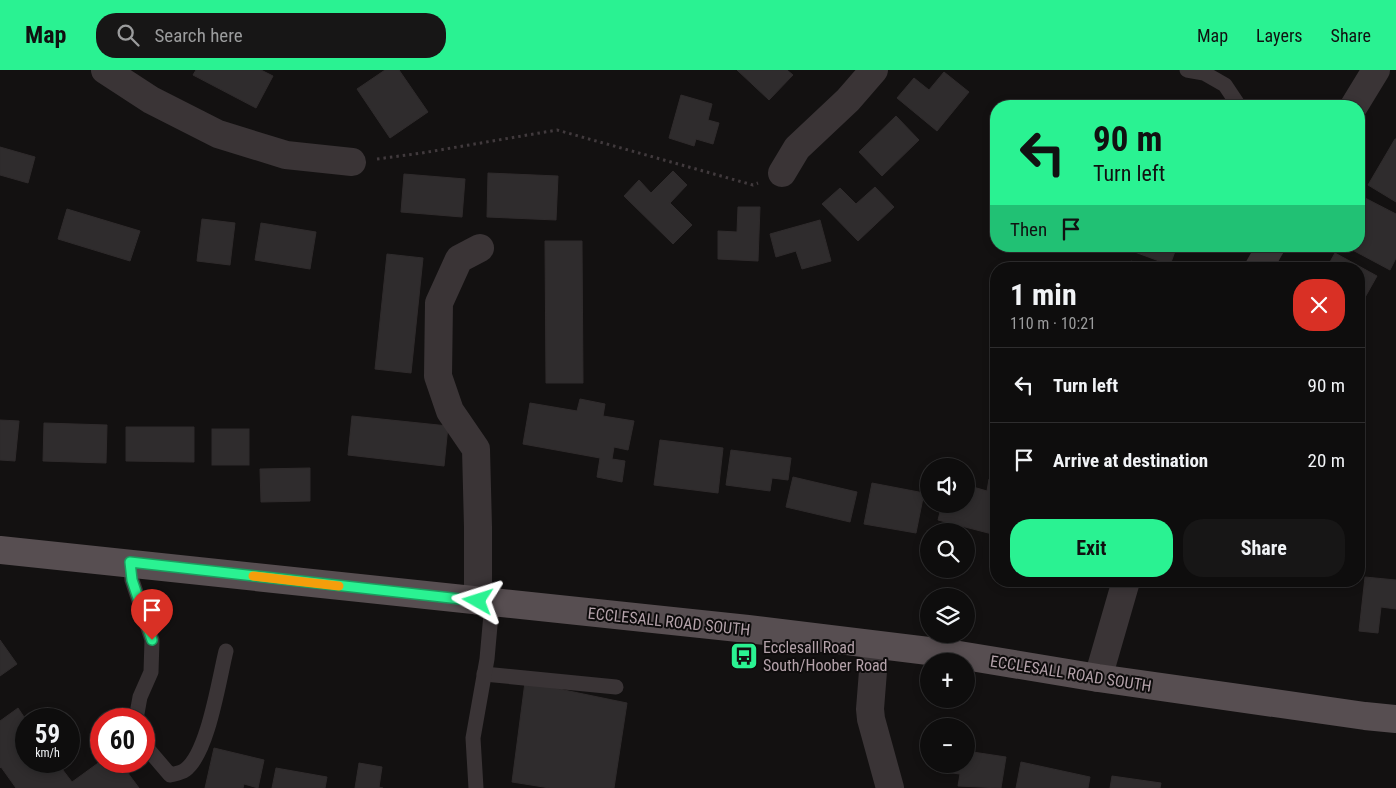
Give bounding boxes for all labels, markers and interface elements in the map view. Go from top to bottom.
search box [96,13,446,58]
text: Map [25,21,66,49]
icon: search [114,21,142,49]
text: Search here [154,24,243,47]
text: Map [1197,25,1228,46]
text: Layers [1256,25,1303,46]
text: Share [1331,25,1371,46]
text: 90 m [1093,119,1162,160]
icon: left [1010,120,1075,185]
text: Turn left [1093,161,1165,186]
icon: arrive [1057,215,1085,243]
text: Then [1010,218,1047,241]
text: 1 min [1010,277,1077,312]
button: close [1293,279,1345,331]
text: 110 m · 10:21 [1010,314,1096,333]
icon: left [1010,371,1038,399]
text: Turn left [1053,374,1118,397]
text: 90 m [1308,374,1345,397]
icon: arrive [1010,446,1038,474]
text: Arrive at destination [1053,449,1208,472]
text: 20 m [1308,449,1345,472]
map controls [920,458,975,773]
button: sound [920,458,975,513]
button: Exit [1010,519,1173,577]
button: Share [1183,519,1345,577]
button: search [920,523,975,578]
position arrow [451,574,503,626]
button: layers [920,588,975,643]
pin [131,589,173,640]
icon: arrive [138,596,166,624]
street label: ECCLESALL ROAD SOUTH [587,604,751,639]
place label: Ecclesall Road South/Hoober Road [763,638,888,675]
bus stop icon: Ecclesall Road South/Hoober Road [729,641,759,671]
street label: ECCLESALL ROAD SOUTH [989,651,1153,696]
button: + [920,653,975,708]
speed limit sign: 60 [90,708,155,773]
button: − [920,718,975,773]
text: 59 [35,720,60,749]
text: km/h [35,746,60,760]

